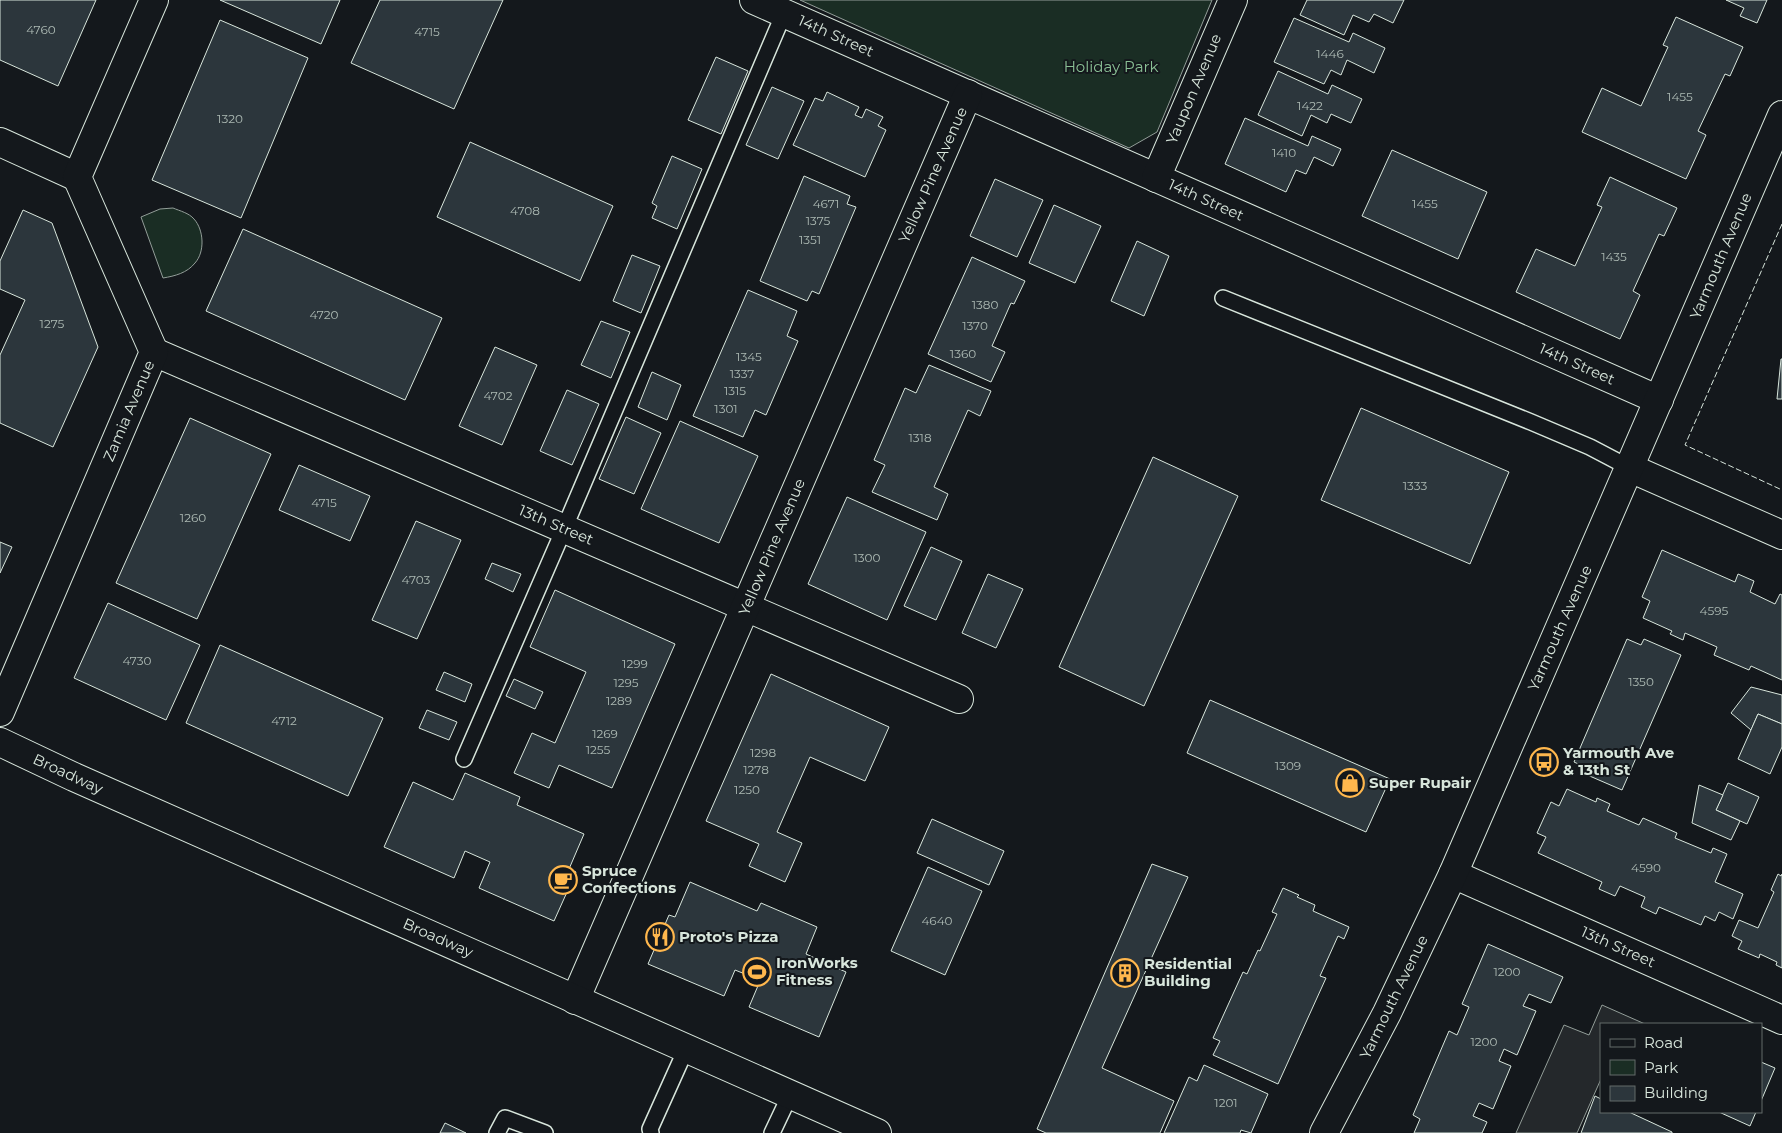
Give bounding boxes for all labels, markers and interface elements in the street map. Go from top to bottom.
street label: 14th Street [795,10,877,61]
house number: 4760 [26,22,56,37]
house number: 4715 [414,24,440,39]
street label: Yaupon Avenue [1162,31,1225,147]
house number: 1446 [1316,46,1344,61]
park label: Holiday Park [1064,57,1158,76]
house number: 1455 [1667,89,1693,104]
house number: 1422 [1297,98,1323,113]
street label: Yellow Pine Avenue [894,104,971,246]
house number: 1320 [217,111,243,126]
house number: 1410 [1272,145,1296,160]
street label: 14th Street [1165,174,1247,225]
street label: Yarmouth Avenue [1685,190,1756,322]
house number: 4671 [813,196,839,211]
house number: 1455 [1412,196,1438,211]
house number: 4708 [510,203,540,218]
house number: 1375 [806,213,830,228]
house number: 1351 [799,232,821,247]
house number: 1435 [1601,249,1627,264]
house number: 1380 [972,297,998,312]
house number: 4720 [309,307,339,322]
house number: 1275 [40,316,65,331]
house number: 1370 [962,318,988,333]
street label: 14th Street [1536,338,1618,389]
house number: 1360 [950,346,976,361]
house number: 1345 [736,349,762,364]
street label: Zamia Avenue [99,357,158,464]
house number: 1337 [730,366,754,381]
house number: 1315 [724,383,746,398]
house number: 4702 [484,388,513,403]
house number: 1301 [714,401,738,416]
house number: 1318 [908,430,932,445]
street label: Yellow Pine Avenue [734,476,809,618]
house number: 1333 [1403,478,1427,493]
house number: 4715 [311,495,337,510]
street label: 13th Street [516,500,596,549]
house number: 1260 [180,510,206,525]
house number: 1300 [854,550,881,565]
street label: Yarmouth Avenue [1523,562,1596,694]
house number: 4703 [402,572,431,587]
house number: 4595 [1700,603,1729,618]
house number: 4730 [122,653,152,668]
house number: 1299 [622,656,648,671]
house number: 1350 [1628,674,1654,689]
house number: 1295 [613,675,639,690]
house number: 1289 [606,693,632,708]
house number: 4712 [271,713,297,728]
house number: 1269 [592,726,618,741]
house number: 1255 [586,742,611,757]
place label: Yarmouth Ave & 13th St [1562,743,1674,779]
house number: 1298 [750,745,776,760]
bus stop icon: Yarmouth Ave & 13th St [1529,747,1559,777]
street label: Broadway [30,749,107,798]
house number: 1309 [1275,758,1301,773]
house number: 1278 [743,762,769,777]
shop icon: Super Rupair [1335,768,1365,798]
place label: Super Rupair [1369,773,1472,792]
house number: 1250 [734,782,760,797]
house number: 4590 [1631,860,1661,875]
place label: Spruce Confections [582,861,676,897]
cafe icon: Spruce Confections [548,865,578,895]
house number: 4640 [921,913,953,928]
street label: Broadway [400,914,477,962]
restaurant icon: Proto's Pizza [645,922,675,952]
street label: 13th Street [1578,922,1658,971]
place label: Proto's Pizza [679,927,779,946]
street label: Yarmouth Avenue [1355,932,1432,1062]
place label: IronWorks Fitness [776,953,858,989]
place label: Residential Building [1144,954,1232,990]
sports icon: IronWorks Fitness [742,957,772,987]
building icon: Residential Building [1110,958,1140,988]
house number: 1200 [1493,964,1521,979]
legend [1600,1023,1762,1113]
text: Road [1644,1033,1683,1052]
house number: 1200 [1470,1034,1498,1049]
text: Park [1644,1058,1678,1077]
text: Building [1644,1083,1708,1102]
house number: 1201 [1214,1095,1238,1110]

